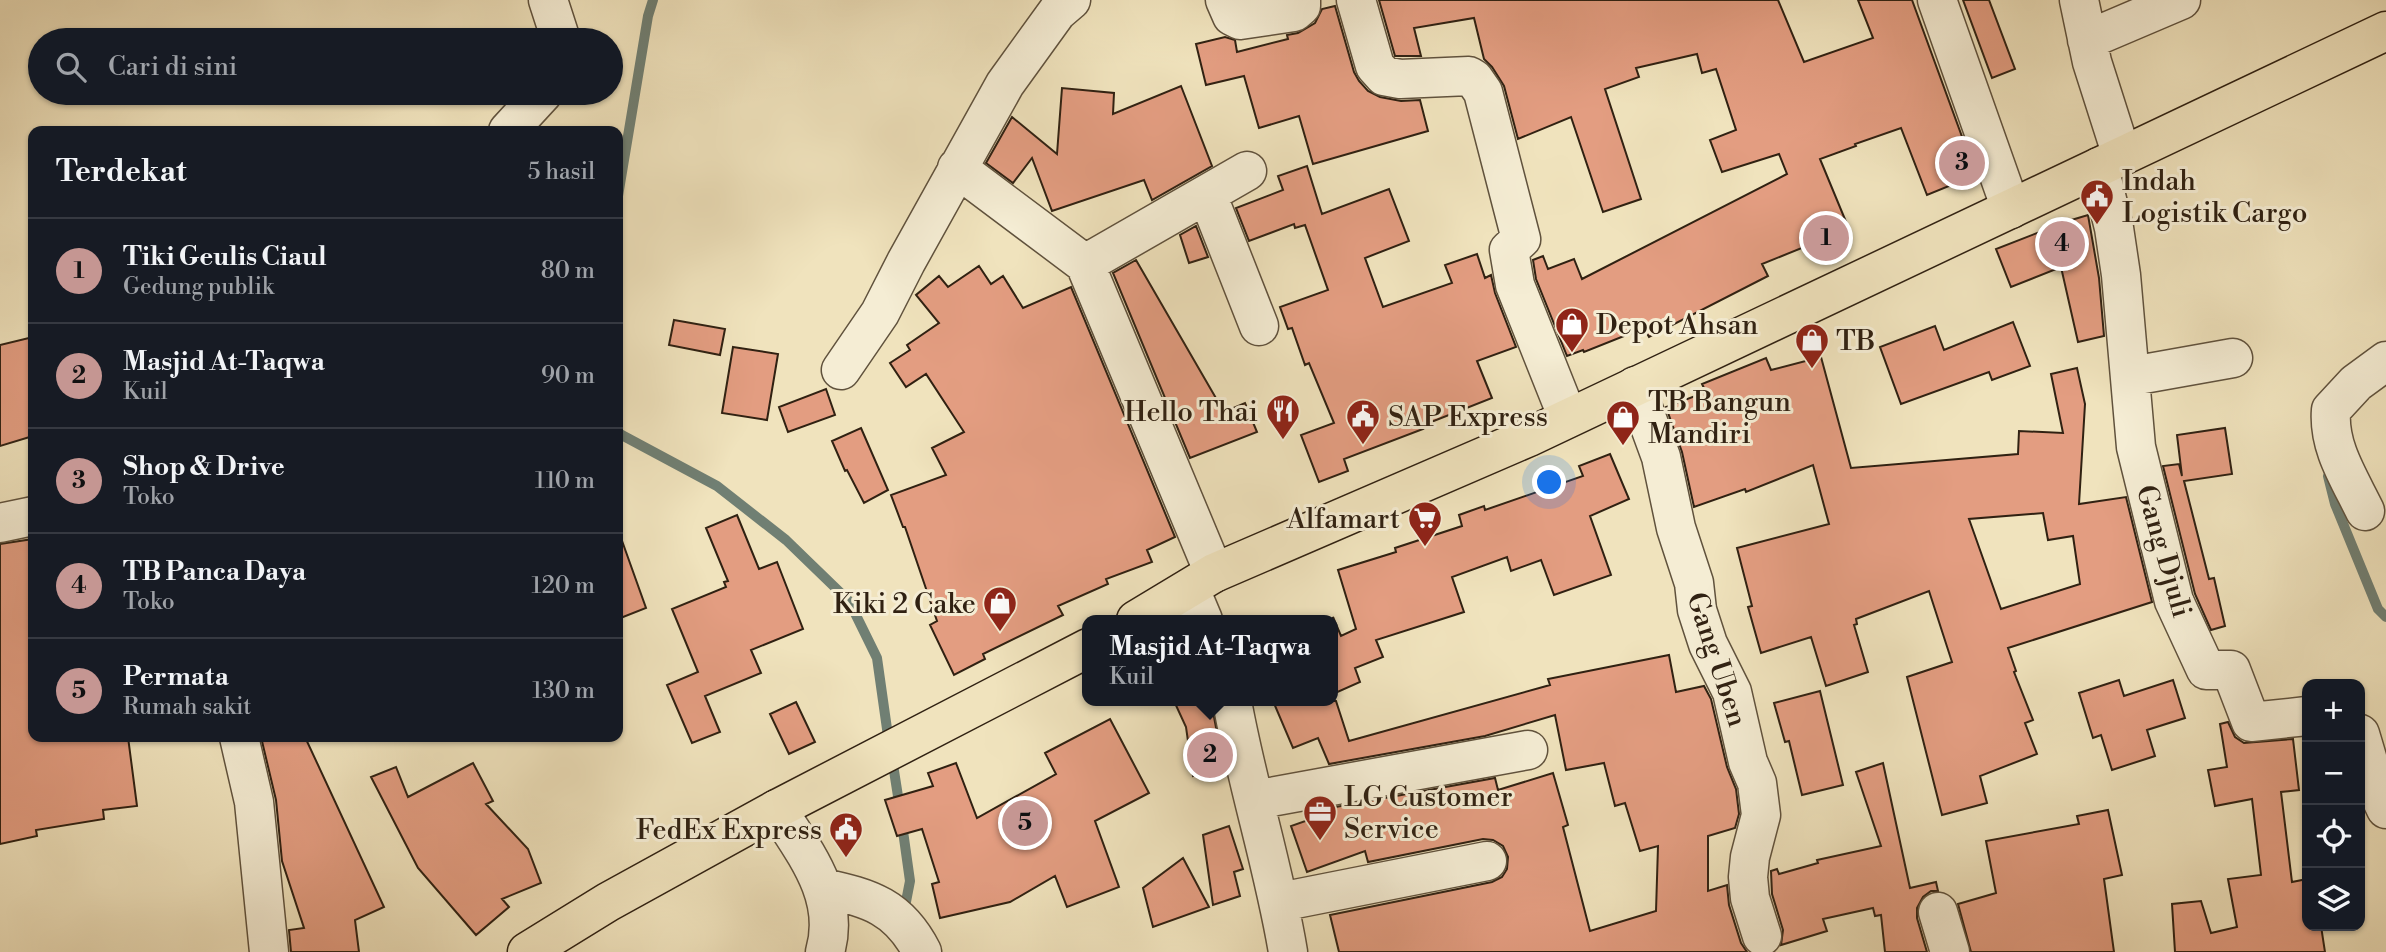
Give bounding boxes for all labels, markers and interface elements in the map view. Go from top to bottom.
search box [28,28,623,105]
icon: search [52,48,90,86]
text: Cari di sini [108,51,237,83]
pin: 3 [1939,137,1985,189]
text: Terdekat [56,153,187,191]
text: 5 hasil [528,158,595,186]
place label: Indah Logistik Cargo [2122,164,2308,231]
public building icon: Indah Logistik Cargo [2078,177,2116,226]
pin: 1 [1803,212,1849,264]
pin: 4 [2039,218,2085,270]
text: Tiki Geulis Ciaul [123,241,327,273]
text: 1 [73,257,85,285]
text: 80 m [541,257,595,285]
text: Gedung publik [123,273,274,301]
shop icon: Depot Ahsan [1553,305,1591,354]
place label: Depot Ahsan [1596,308,1759,343]
shop icon: TB [1793,321,1831,370]
place label: TB [1836,324,1875,359]
text: Masjid At-Taqwa [123,346,325,378]
text: 2 [72,362,86,390]
text: 90 m [541,362,595,390]
text: Kuil [123,378,168,406]
place label: TB Bangun Mandiri [1648,385,1791,452]
restaurant icon: Hello Thai [1264,392,1302,441]
place label: Hello Thai [1124,395,1258,430]
public building icon: SAP Express [1344,397,1382,446]
shop icon: TB Bangun Mandiri [1604,398,1642,447]
place label: SAP Express [1388,400,1548,435]
text: Shop & Drive [123,451,285,483]
your location [1532,465,1566,499]
text: 3 [72,467,86,495]
text: 110 m [535,467,595,495]
street label: Gang Djuli [2128,481,2199,622]
text: Toko [123,483,175,511]
supermarket icon: Alfamart [1406,499,1444,548]
place label: Alfamart [1286,502,1400,537]
text: TB Panca Daya [123,556,306,588]
text: 4 [71,572,87,600]
text: 120 m [531,572,595,600]
shop icon: Kiki 2 Cake [981,584,1019,633]
place label: Kiki 2 Cake [833,587,976,622]
text: Toko [123,588,175,616]
street label: Gang Uben [1678,588,1755,731]
popup [1082,615,1338,706]
text: Masjid At-Taqwa [1109,631,1311,663]
text: Permata [123,661,229,693]
text: Kuil [1109,663,1154,691]
text: 5 [72,677,86,705]
text: 130 m [532,677,595,705]
map controls [2302,679,2365,931]
button: + [2302,679,2365,742]
text: Rumah sakit [123,693,251,721]
pin: 2 [1187,729,1233,781]
button: − [2302,742,2365,805]
place label: LG Customer Service [1344,780,1513,847]
office icon: LG Customer Service [1301,793,1339,842]
pin: 5 [1002,797,1048,849]
button: locate [2302,805,2365,868]
public building icon: FedEx Express [827,810,865,859]
place label: FedEx Express [636,813,822,848]
button: layers [2302,868,2365,931]

